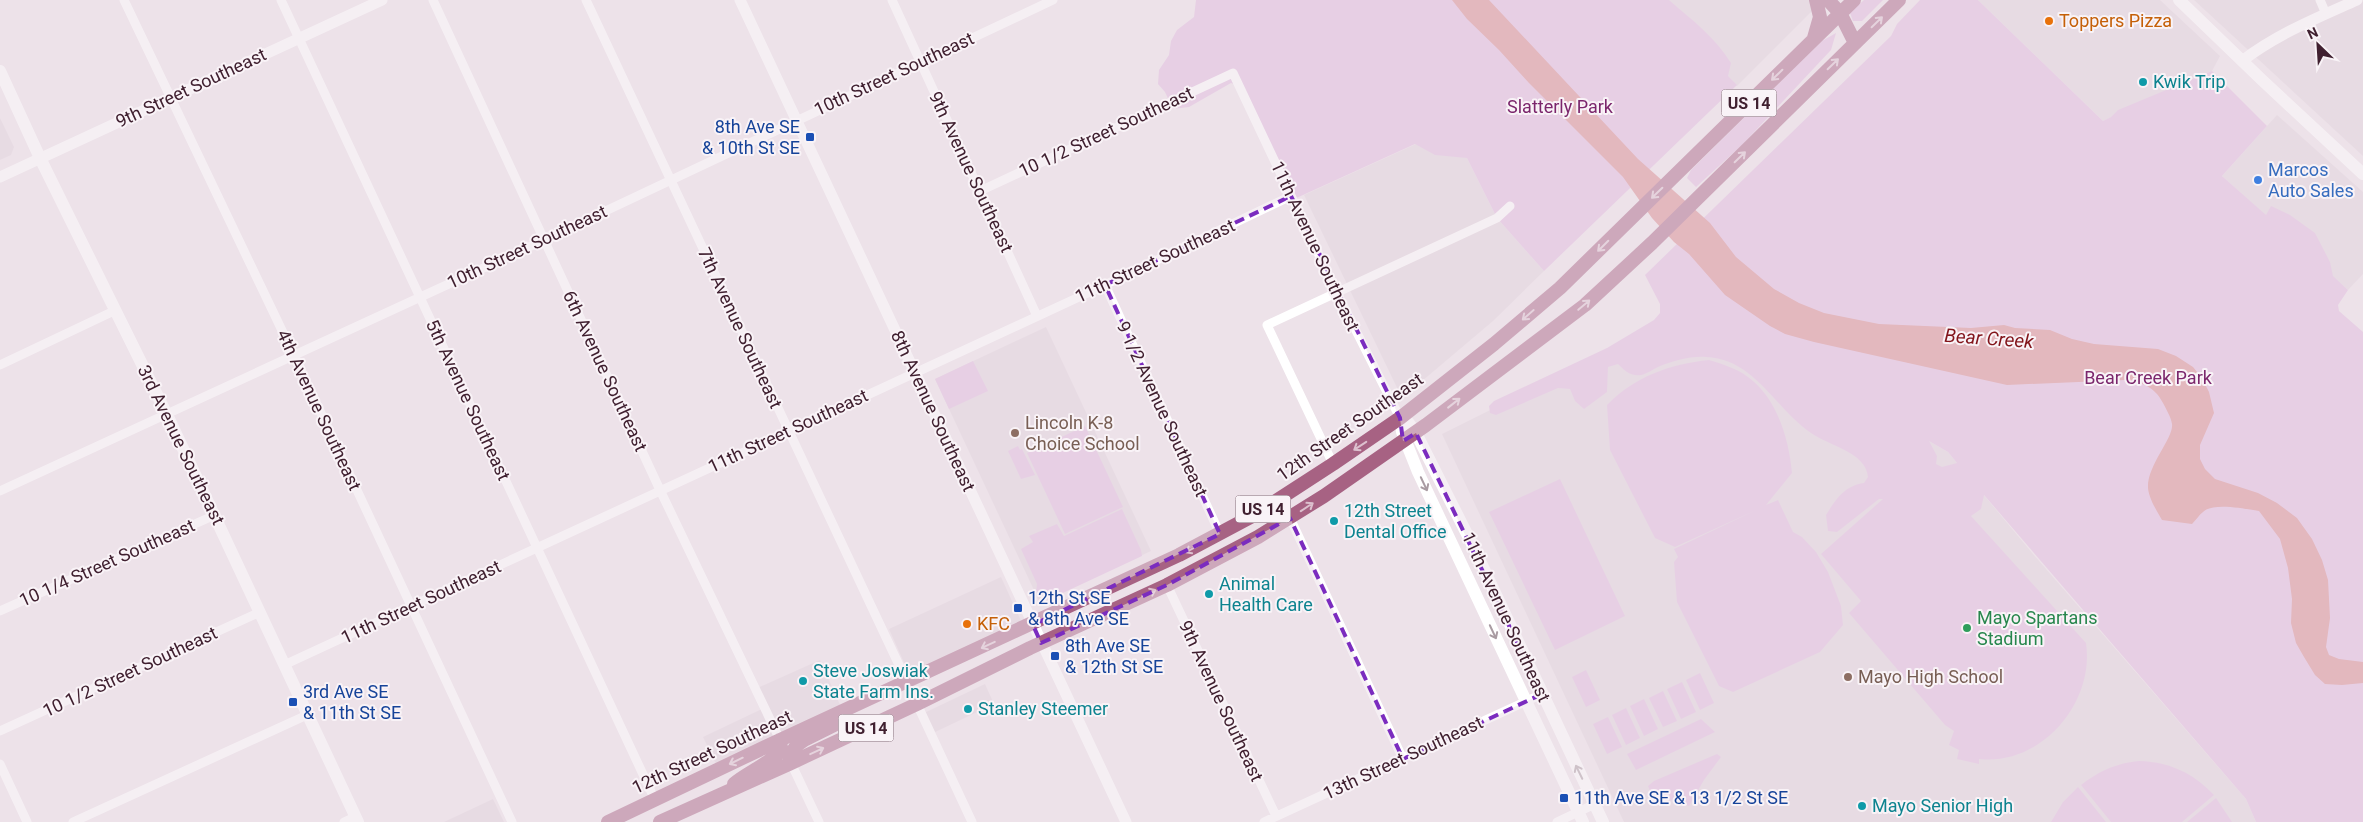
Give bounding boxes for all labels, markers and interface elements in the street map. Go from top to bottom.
place label: Toppers Pizza [2059,10,2172,31]
marker: Toppers Pizza [2043,15,2055,27]
one-way arrow [1871,16,1883,28]
north arrow [2293,20,2343,70]
text: N [2305,24,2320,43]
street label: 10th Street Southeast [811,27,977,120]
street label: 9th Street Southeast [112,43,269,132]
one-way arrow [1827,58,1839,71]
one-way arrow [1771,69,1784,81]
place label: Kwik Trip [2153,71,2226,92]
marker: Kwik Trip [2137,76,2149,88]
street label: 10 1/2 Street Southeast [1015,82,1196,181]
street label: 9th Avenue Southeast [925,88,1018,256]
road number: US 14 [1722,90,1776,116]
park label: Slatterly Park [1507,96,1614,117]
place label: 8th Ave SE & 10th St SE [702,116,800,158]
marker: 8th Ave SE & 10th St SE [804,131,816,143]
one-way arrow [1734,151,1746,163]
street label: 11th Avenue Southeast [1267,158,1364,334]
place label: Marcos Auto Sales [2268,159,2354,201]
marker: Marcos Auto Sales [2252,174,2264,186]
one-way arrow [1651,186,1663,199]
street label: 10th Street Southeast [444,200,610,293]
street label: 11th Street Southeast [1072,214,1238,307]
one-way arrow [1597,240,1609,252]
street label: 7th Avenue Southeast [694,244,787,412]
street label: 6th Avenue Southeast [559,287,652,455]
one-way arrow [1577,300,1590,311]
one-way arrow [1522,309,1535,320]
street label: 5th Avenue Southeast [422,316,515,484]
street label: 9 1/2 Avenue Southeast [1113,318,1212,500]
water label: Bear Creek [1944,324,2035,353]
street label: 4th Avenue Southeast [273,326,366,494]
street label: 8th Avenue Southeast [887,327,980,495]
street label: 3rd Avenue Southeast [134,361,229,528]
park label: Bear Creek Park [2084,367,2213,388]
street label: 12th Street Southeast [1273,368,1427,485]
street label: 11th Street Southeast [705,384,871,477]
one-way arrow [1448,398,1461,409]
place label: Lincoln K-8 Choice School [1025,412,1140,454]
marker: Lincoln K-8 Choice School [1009,427,1021,439]
one-way arrow [1354,441,1368,451]
one-way arrow [1419,477,1429,492]
road number: US 14 [1236,496,1290,522]
place label: 12th Street Dental Office [1344,500,1447,542]
one-way arrow [1300,502,1314,512]
street label: 10 1/4 Street Southeast [16,514,198,611]
marker: 12th Street Dental Office [1328,515,1340,527]
street label: 11th Avenue Southeast [1458,529,1555,705]
one-way arrow [1185,545,1200,554]
street label: 11th Street Southeast [338,555,504,648]
place label: Animal Health Care [1219,573,1313,615]
place label: 12th St SE & 8th Ave SE [1028,587,1129,629]
one-way arrow [1141,588,1156,598]
marker: Animal Health Care [1203,588,1215,600]
marker: 12th St SE & 8th Ave SE [1012,602,1024,614]
place label: Mayo Spartans Stadium [1977,607,2098,649]
place label: KFC [977,613,1010,634]
street label: 9th Avenue Southeast [1175,617,1268,785]
marker: KFC [961,618,973,630]
street label: 10 1/2 Street Southeast [39,622,220,721]
marker: Mayo Spartans Stadium [1961,622,1973,634]
one-way arrow [1488,624,1498,639]
place label: 8th Ave SE & 12th St SE [1065,635,1163,677]
one-way arrow [981,640,996,650]
marker: 8th Ave SE & 12th St SE [1049,650,1061,662]
place label: Steve Joswiak State Farm Ins. [813,660,934,702]
place label: Mayo High School [1858,666,2003,687]
marker: Mayo High School [1842,671,1854,683]
marker: Steve Joswiak State Farm Ins. [797,675,809,687]
place label: 3rd Ave SE & 11th St SE [303,681,401,723]
marker: 3rd Ave SE & 11th St SE [287,696,299,708]
place label: Stanley Steemer [978,698,1108,719]
marker: Stanley Steemer [962,703,974,715]
street label: 12th Street Southeast [629,705,795,798]
street label: 13th Street Southeast [1320,711,1486,804]
road number: US 14 [838,714,894,741]
one-way arrow [809,746,824,756]
one-way arrow [729,757,744,766]
one-way arrow [1574,765,1583,780]
place label: 11th Ave SE & 13 1/2 St SE [1574,787,1788,808]
marker: 11th Ave SE & 13 1/2 St SE [1558,792,1570,804]
place label: Mayo Senior High [1872,795,2013,816]
marker: Mayo Senior High [1856,800,1868,812]

